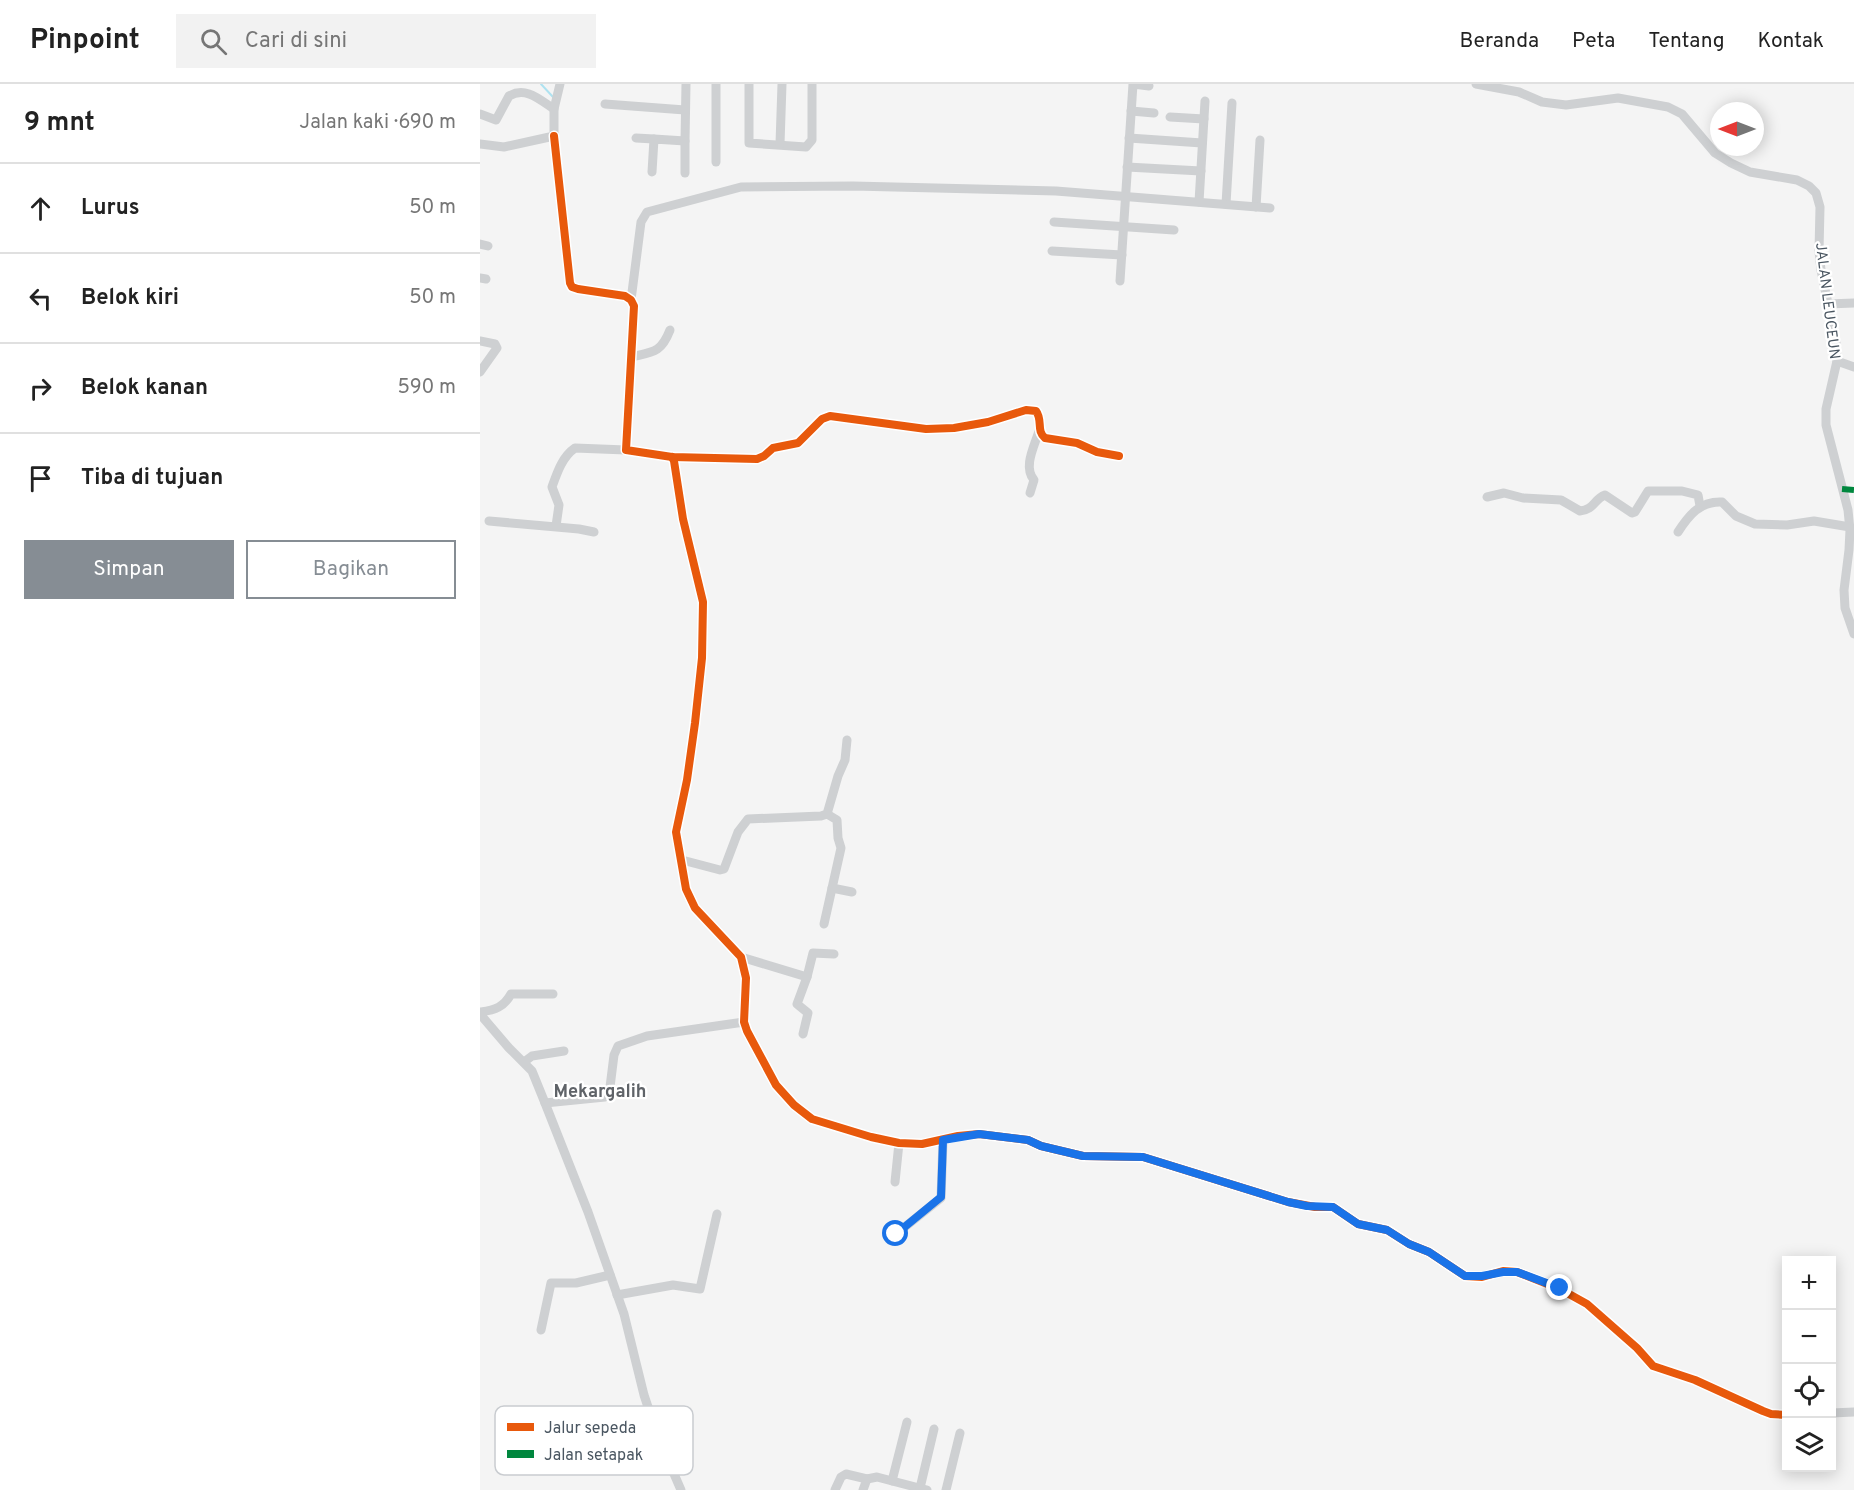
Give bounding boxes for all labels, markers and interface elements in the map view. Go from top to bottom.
search box [176,14,596,68]
text: Pinpoint [30,23,140,59]
icon: search [197,25,230,58]
text: Cari di sini [245,28,347,55]
text: Beranda [1460,28,1539,55]
text: Peta [1572,28,1615,55]
text: Tentang [1648,28,1725,55]
text: Kontak [1758,28,1824,55]
north arrow [1710,102,1764,156]
text: 9 mnt [24,107,95,140]
text: Jalan kaki · 690 m [299,110,456,136]
icon: ahead [24,192,57,225]
text: Lurus [81,195,140,222]
text: 50 m [409,195,456,221]
street label: JALAN LEUCEUN [1810,242,1843,361]
icon: left [24,282,57,315]
text: Belok kiri [81,285,179,312]
text: 50 m [409,285,456,311]
icon: right [24,372,57,405]
text: Belok kanan [81,375,208,402]
text: 590 m [398,375,456,401]
icon: arrive [24,462,57,495]
text: Tiba di tujuan [81,465,223,492]
button: Simpan [24,540,234,599]
button: Bagikan [246,540,456,599]
district label: Mekargalih [553,1081,647,1104]
route start [882,1220,908,1246]
map controls [1782,1256,1836,1472]
button: + [1782,1256,1836,1310]
route end [1546,1274,1572,1300]
button: − [1782,1310,1836,1364]
button: locate [1782,1364,1836,1418]
legend [495,1406,693,1475]
button: layers [1782,1418,1836,1472]
text: Jalur sepeda [544,1419,636,1439]
text: Jalan setapak [544,1446,643,1466]

